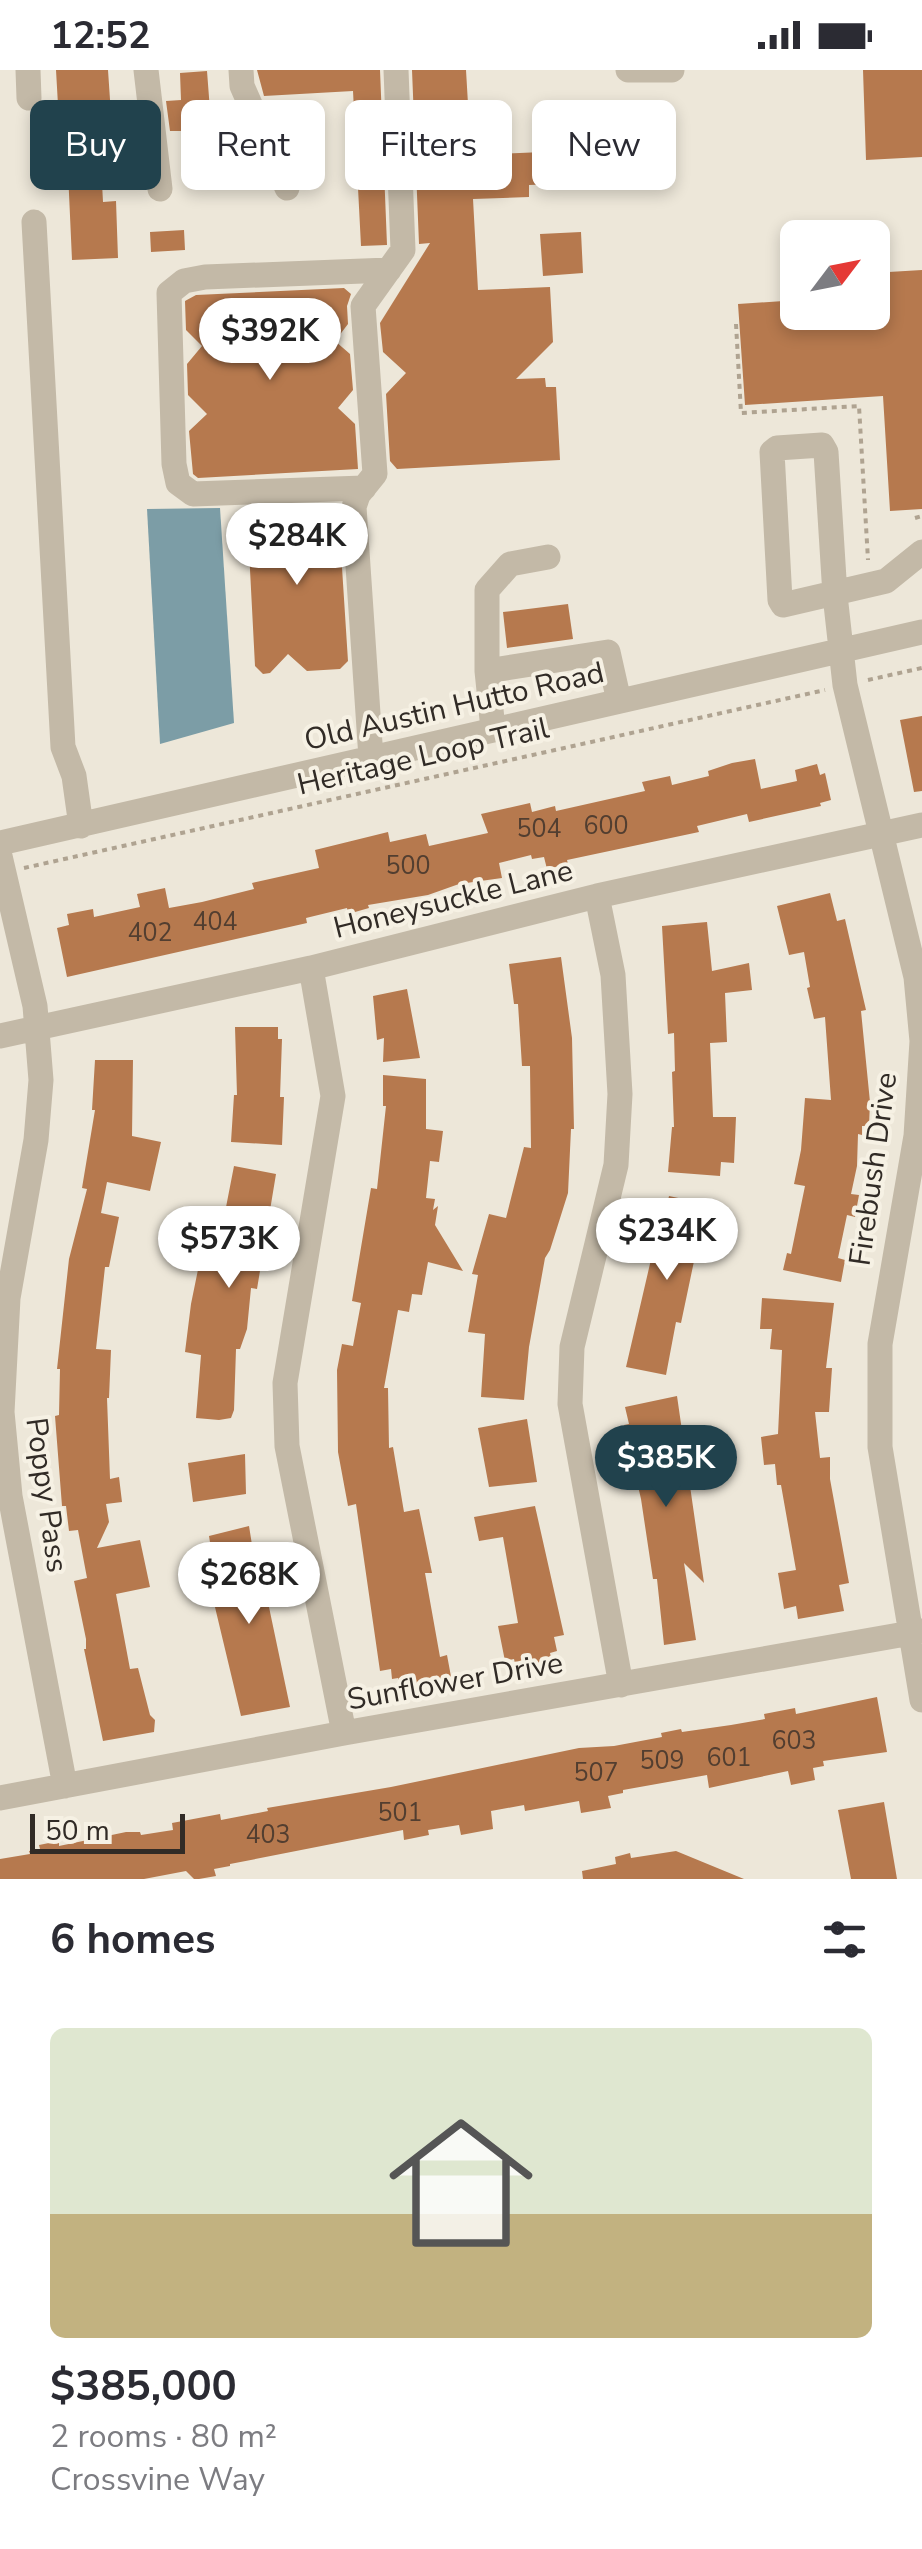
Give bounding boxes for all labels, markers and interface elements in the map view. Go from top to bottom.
text: 12:52 [50,10,151,61]
chip: Buy [30,100,161,190]
chip: Rent [181,100,325,190]
chip: Filters [345,100,512,190]
chip: New [532,100,676,190]
north arrow [780,220,890,330]
map controls [780,220,890,330]
pin: $392K [200,298,340,383]
text: $392K [221,309,319,352]
pin: $284K [227,503,367,588]
text: $284K [248,514,346,557]
street label: Old Austin Hutto Road [300,652,608,761]
street label: Heritage Loop Trail [293,708,553,805]
house number: 600 [583,809,629,843]
house number: 504 [516,812,562,846]
house number: 500 [385,849,431,883]
street label: Honeysuckle Lane [329,850,577,949]
house number: 404 [192,905,238,939]
house number: 402 [127,916,173,950]
street label: Firebush Drive [840,1070,907,1268]
pin: $234K [597,1198,737,1283]
pin: $573K [159,1206,299,1291]
text: $234K [618,1209,716,1252]
text: $573K [180,1217,278,1260]
street label: Poppy Pass [15,1415,78,1575]
pin: $385K [596,1425,736,1510]
text: $385K [617,1436,715,1479]
pin: $268K [179,1542,319,1627]
text: $268K [200,1553,298,1596]
street label: Sunflower Drive [344,1642,566,1721]
house number: 603 [771,1724,817,1758]
house number: 601 [706,1741,752,1775]
house number: 509 [639,1744,685,1778]
house number: 507 [573,1756,619,1790]
house number: 501 [377,1796,423,1830]
scale bar [30,1809,185,1854]
text: 50 m [45,1812,110,1850]
house number: 403 [245,1818,291,1852]
text: 6 homes [50,1911,215,1968]
icon: filters [817,1912,872,1967]
icon: home [371,2093,551,2273]
text: $385,000 [50,2358,237,2415]
text: 2 rooms · 80 m² [50,2415,277,2458]
text: Crossvine Way [50,2458,265,2501]

